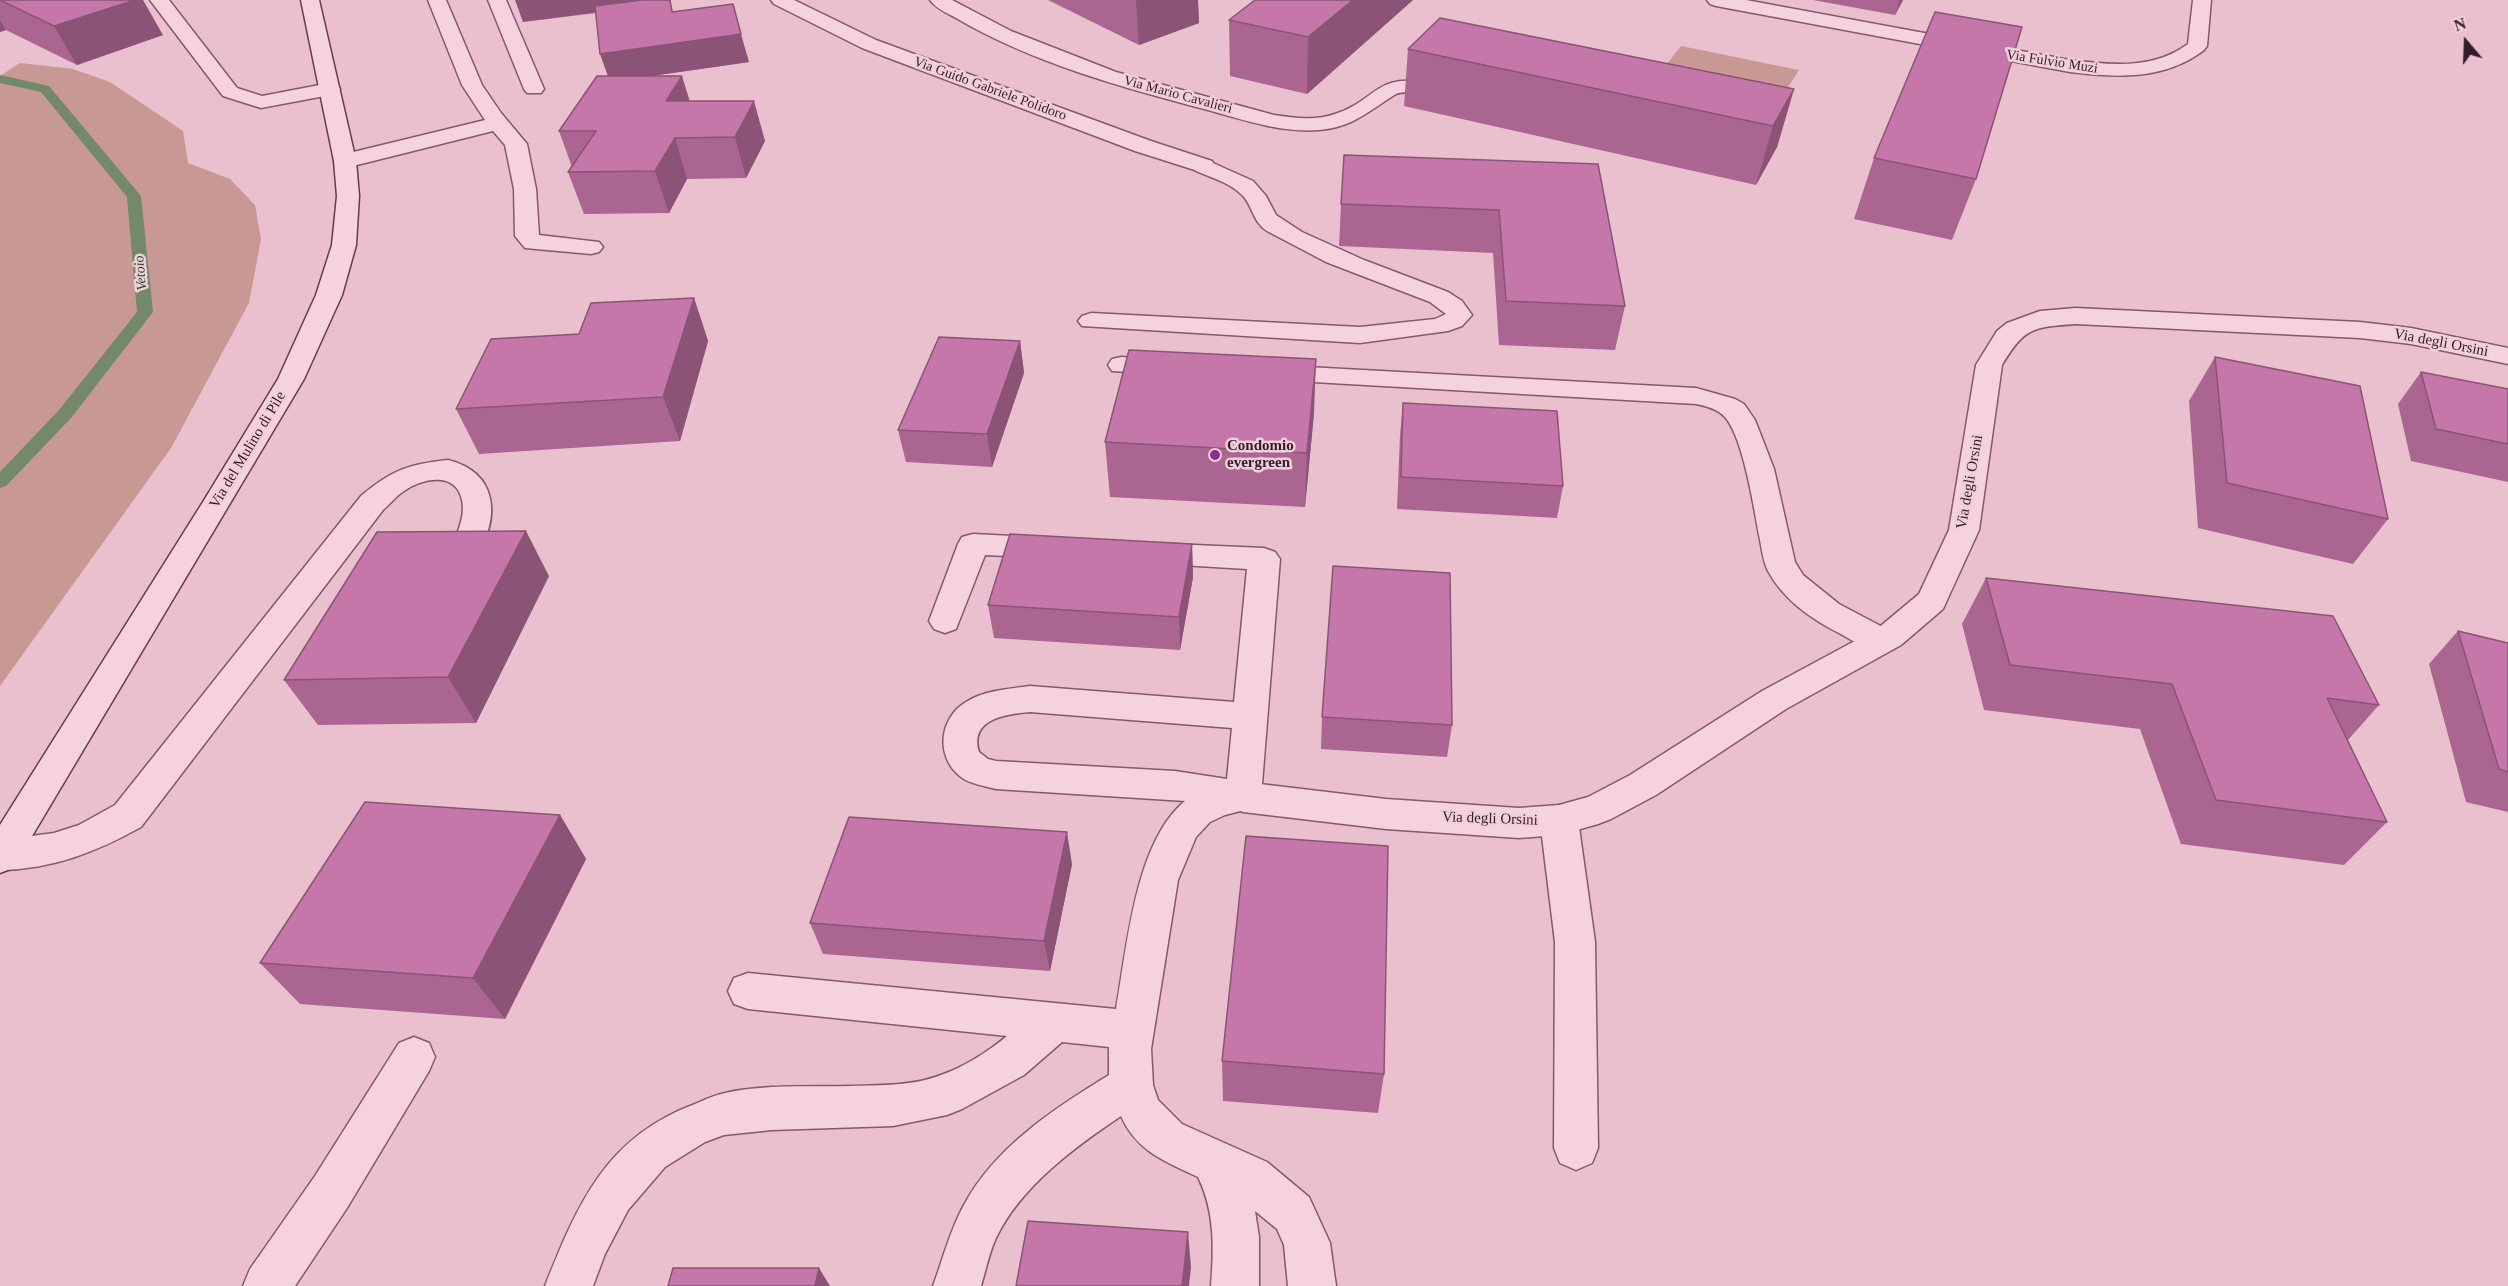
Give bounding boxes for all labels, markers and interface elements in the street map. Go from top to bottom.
north arrow [2436,12,2496,72]
text: N [2452,15,2468,34]
street label: Via Fulvio Muzi [2005,46,2099,78]
street label: Via Guido Gabriele Polidoro [911,54,1069,124]
street label: Via Mario Cavalieri [1122,72,1234,118]
water label: Vetoio [131,255,151,291]
street label: Via degli Orsini [2392,325,2490,361]
street label: Via del Mulino di Pile [206,388,290,512]
street label: Via degli Orsini [1953,433,1987,531]
place label: Condomio evergreen [1227,437,1294,472]
marker: Condomio evergreen [1208,448,1222,462]
street label: Via degli Orsini [1442,808,1538,830]

